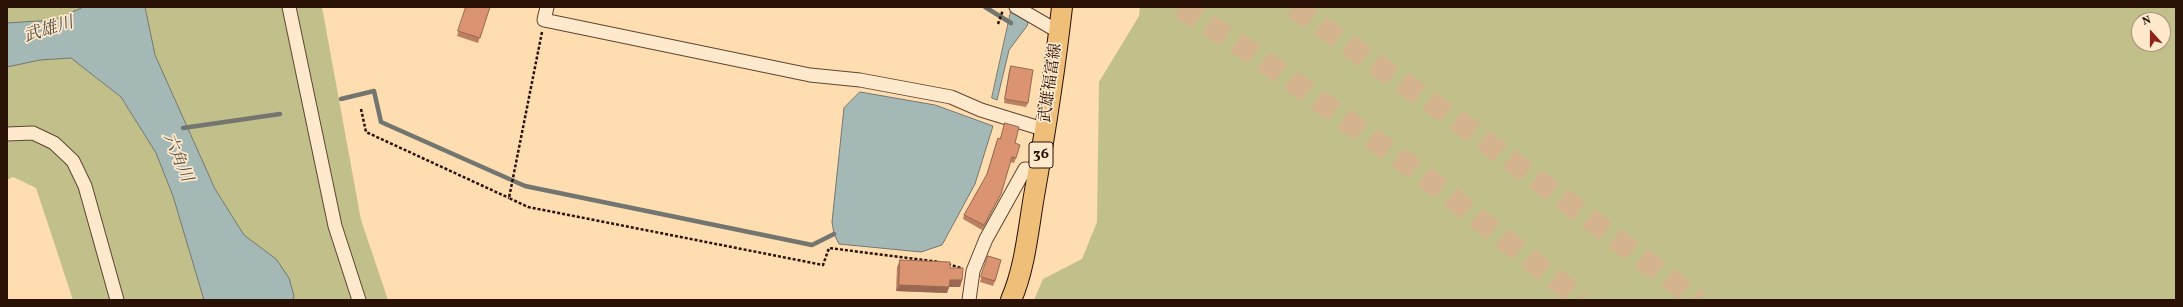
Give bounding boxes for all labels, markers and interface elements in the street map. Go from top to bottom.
north arrow [2131,12,2171,52]
text: N [2140,13,2153,30]
water label: 武雄川 [22,14,76,48]
street label: 武雄福富線 [1037,42,1067,124]
water label: 六角川 [157,131,195,185]
road number: 36 [1029,142,1053,168]

